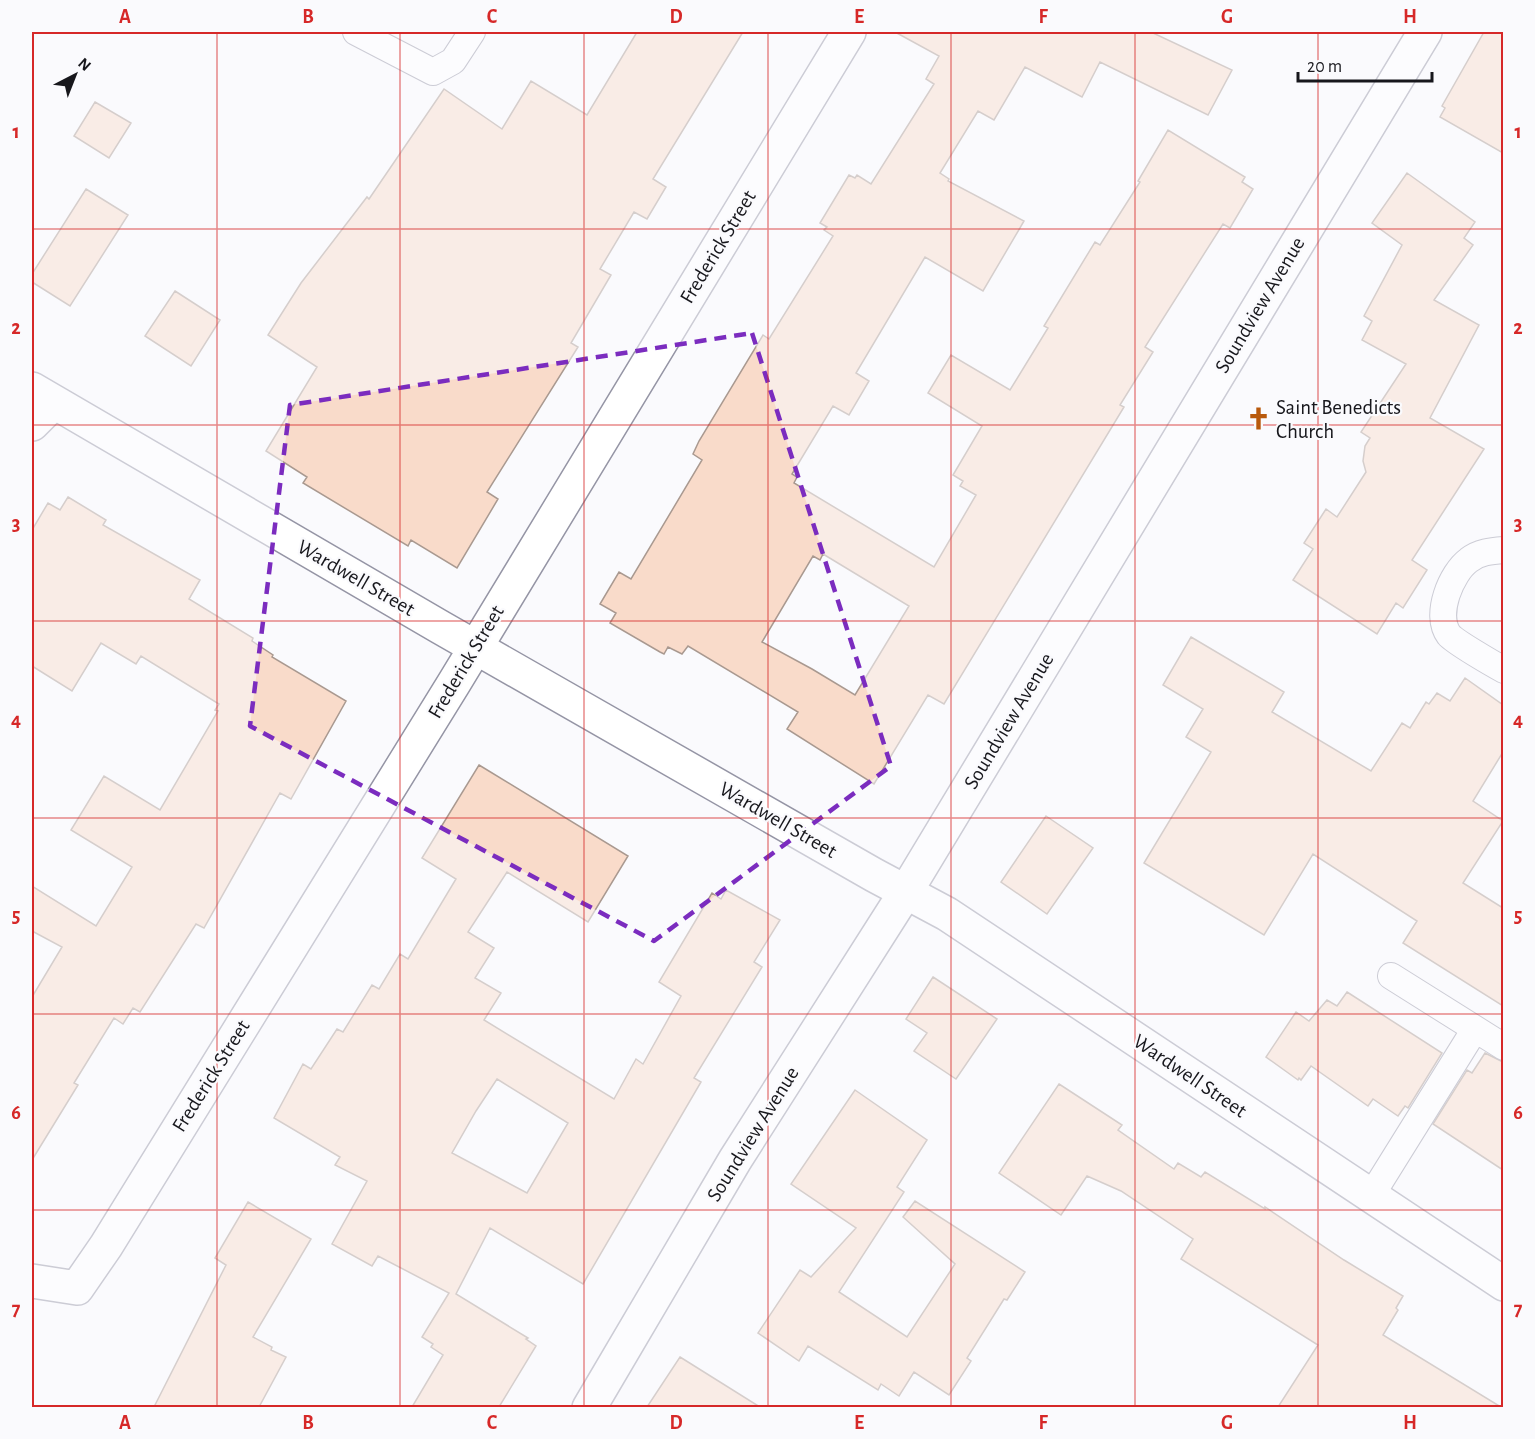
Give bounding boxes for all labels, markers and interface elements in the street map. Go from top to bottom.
text: A [119,7,131,27]
text: B [302,7,314,27]
text: C [487,7,498,27]
text: D [669,7,683,27]
text: E [854,7,864,27]
text: F [1038,7,1048,27]
text: G [1221,7,1233,27]
text: H [1403,7,1417,27]
north arrow [45,45,105,105]
scale bar [1298,45,1432,83]
text: N [75,55,94,74]
text: 20 m [1307,58,1342,76]
text: 1 [12,122,20,142]
text: 1 [1514,122,1522,142]
street label: Frederick Street [676,187,760,307]
street label: Soundview Avenue [1211,233,1309,377]
text: 2 [11,318,21,338]
text: 2 [1513,318,1523,338]
place label: Saint Benedicts Church [1276,397,1401,442]
church icon: Saint Benedicts Church [1245,406,1271,432]
text: 3 [12,514,20,534]
text: 3 [1514,514,1522,534]
street label: Wardwell Street [294,536,418,620]
street label: Frederick Street [424,602,508,722]
street label: Soundview Avenue [960,649,1058,793]
text: 4 [11,710,21,730]
text: 4 [1513,710,1523,730]
street label: Wardwell Street [716,778,840,862]
text: 5 [12,906,20,926]
text: 5 [1514,906,1522,926]
street label: Frederick Street [168,1016,254,1136]
street label: Wardwell Street [1130,1031,1251,1122]
street label: Soundview Avenue [703,1063,803,1205]
text: 6 [11,1103,21,1123]
text: 6 [1513,1103,1523,1123]
text: 7 [12,1299,21,1319]
text: 7 [1514,1299,1523,1319]
text: A [119,1413,131,1433]
text: B [302,1413,314,1433]
text: C [487,1413,498,1433]
text: D [669,1413,683,1433]
text: E [854,1413,864,1433]
text: F [1038,1413,1048,1433]
text: G [1221,1413,1233,1433]
text: H [1403,1413,1417,1433]

